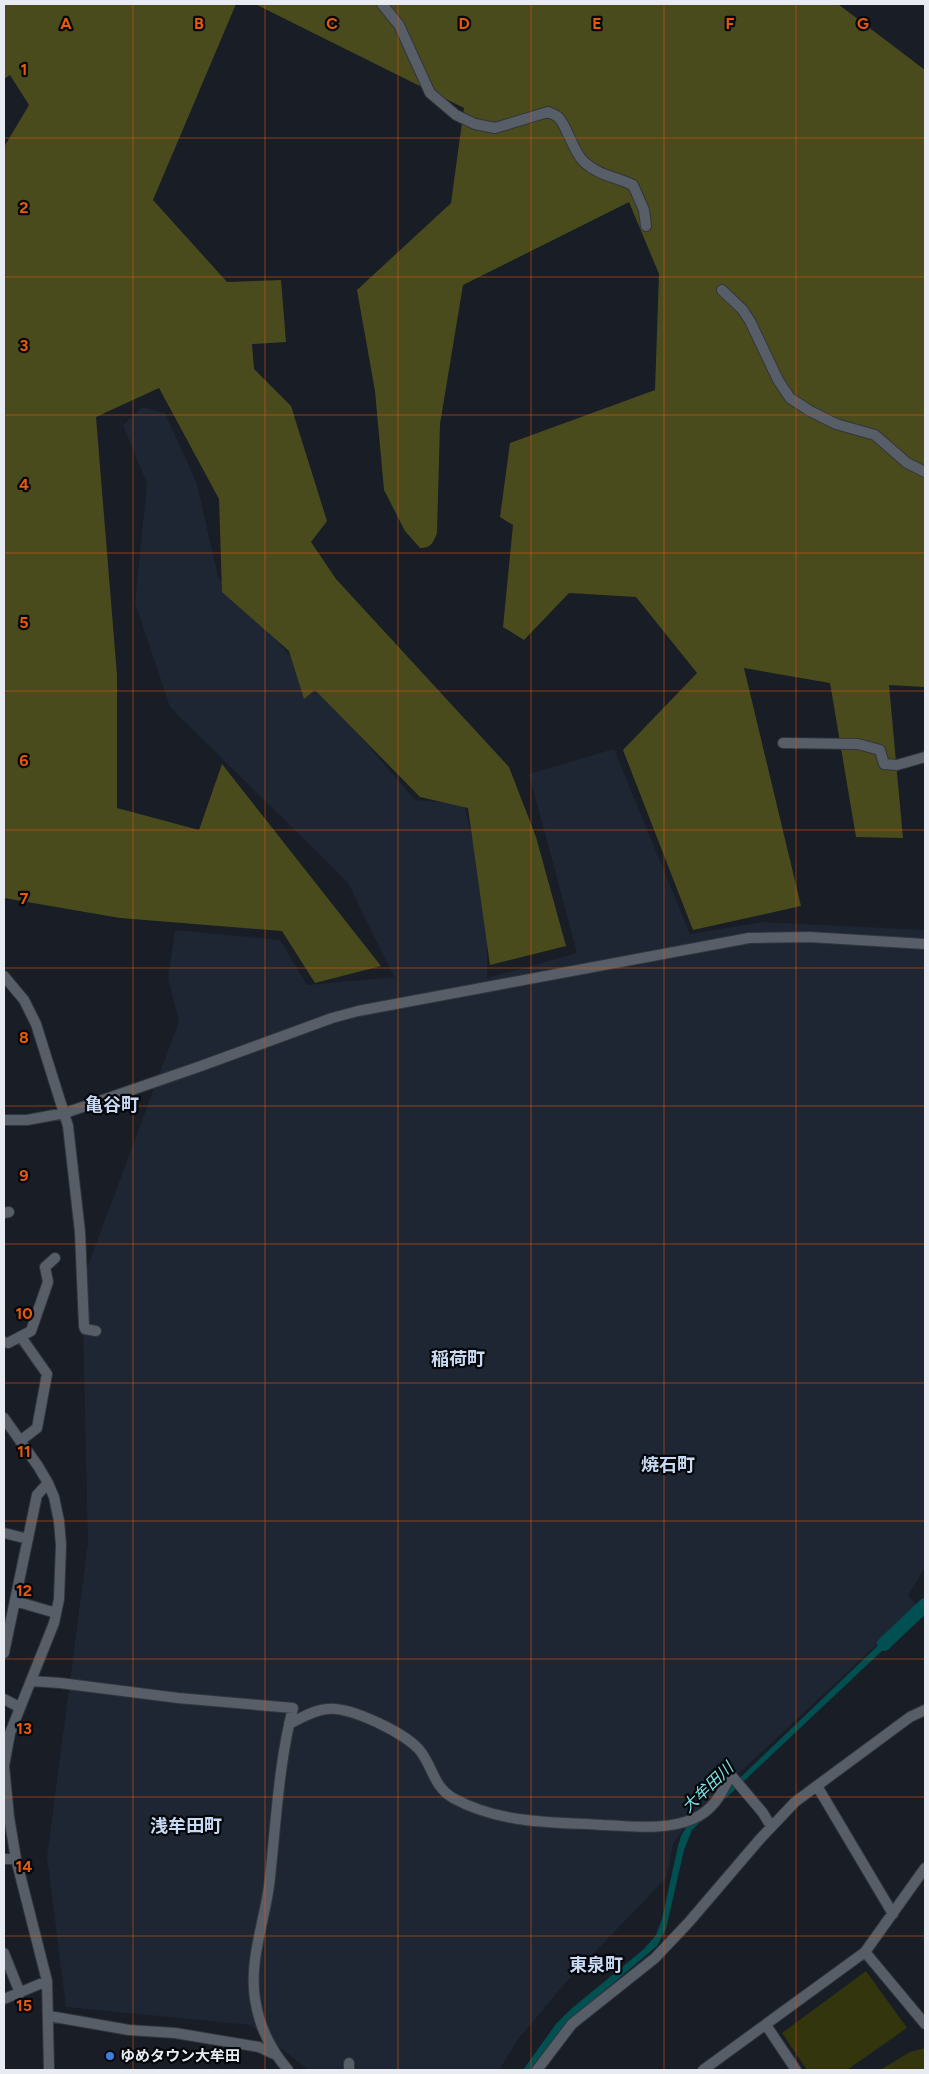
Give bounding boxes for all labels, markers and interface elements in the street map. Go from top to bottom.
text: A [60,14,72,33]
text: B [194,14,204,33]
text: C [326,14,338,33]
text: D [458,14,470,33]
text: E [592,14,602,33]
text: F [726,14,735,33]
text: G [857,14,869,33]
text: 1 [21,60,27,79]
text: 2 [19,198,29,217]
text: 3 [20,336,29,355]
text: 4 [19,475,29,494]
text: 5 [19,613,29,632]
text: 6 [19,751,29,770]
text: 7 [20,889,29,908]
text: 8 [19,1028,29,1047]
district label: 亀谷町 [85,1094,139,1116]
text: 9 [19,1166,29,1185]
text: 10 [15,1304,33,1323]
district label: 稲荷町 [431,1348,485,1370]
text: 11 [17,1442,31,1461]
district label: 焼石町 [641,1454,695,1476]
text: 12 [16,1581,32,1600]
text: 13 [16,1719,32,1738]
water label: 大牟田川 [678,1757,738,1816]
district label: 浅牟田町 [150,1815,222,1837]
text: 14 [16,1857,32,1876]
district label: 東泉町 [569,1954,623,1976]
text: 15 [16,1996,32,2015]
place label: ゆめタウン大牟田 [120,2047,240,2065]
marker: ゆめタウン大牟田 [104,2050,116,2062]

